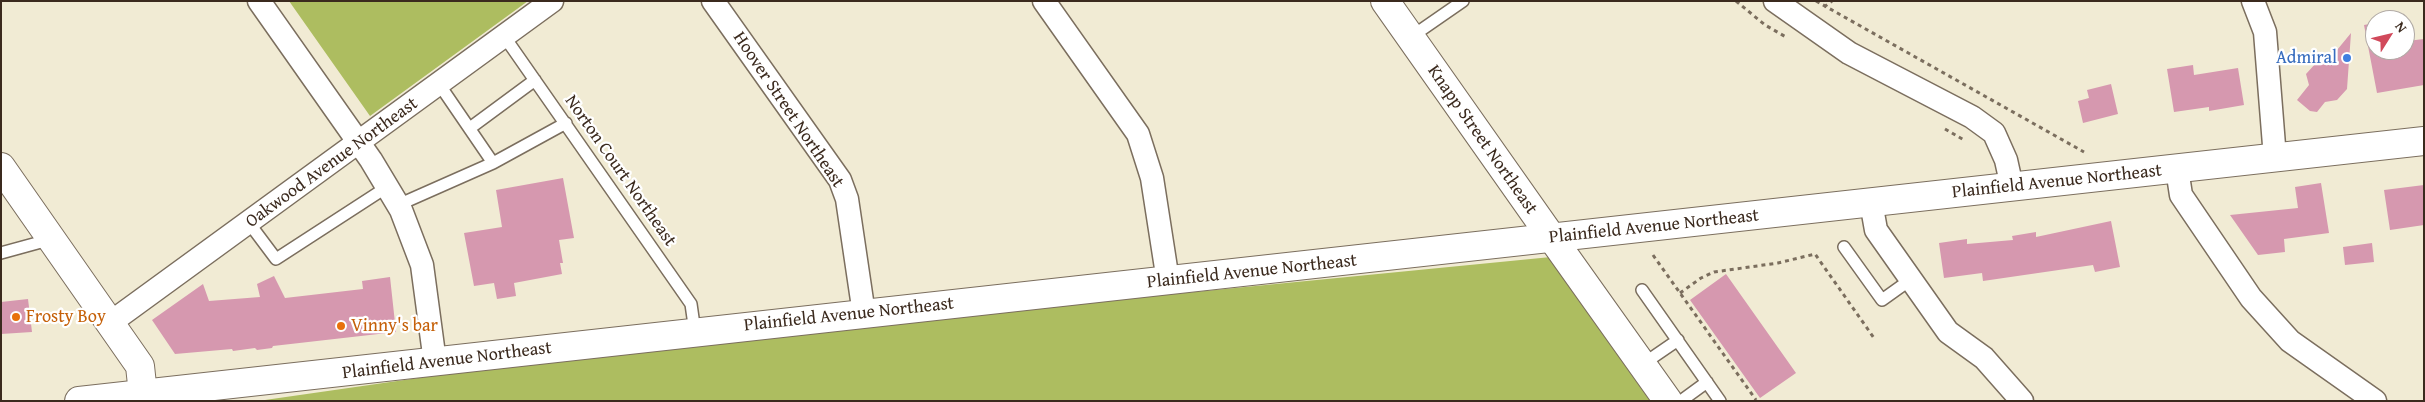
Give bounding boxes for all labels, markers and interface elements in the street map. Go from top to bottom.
north arrow [2365,10,2415,60]
text: N [2390,17,2412,36]
street label: Hoover Street Northeast [728,28,848,192]
place label: Admiral [2276,47,2337,69]
marker: Admiral [2341,52,2353,64]
street label: Knapp Street Northeast [1422,61,1542,219]
street label: Norton Court Northeast [560,91,680,251]
street label: Oakwood Avenue Northeast [242,93,422,233]
street label: Plainfield Avenue Northeast [1951,160,2163,204]
street label: Plainfield Avenue Northeast [1548,205,1760,249]
street label: Plainfield Avenue Northeast [1146,250,1358,294]
street label: Plainfield Avenue Northeast [743,293,955,337]
place label: Frosty Boy [26,306,106,328]
marker: Frosty Boy [10,311,22,323]
place label: Vinny's bar [351,315,438,337]
marker: Vinny's bar [335,320,347,332]
street label: Plainfield Avenue Northeast [341,337,553,385]

